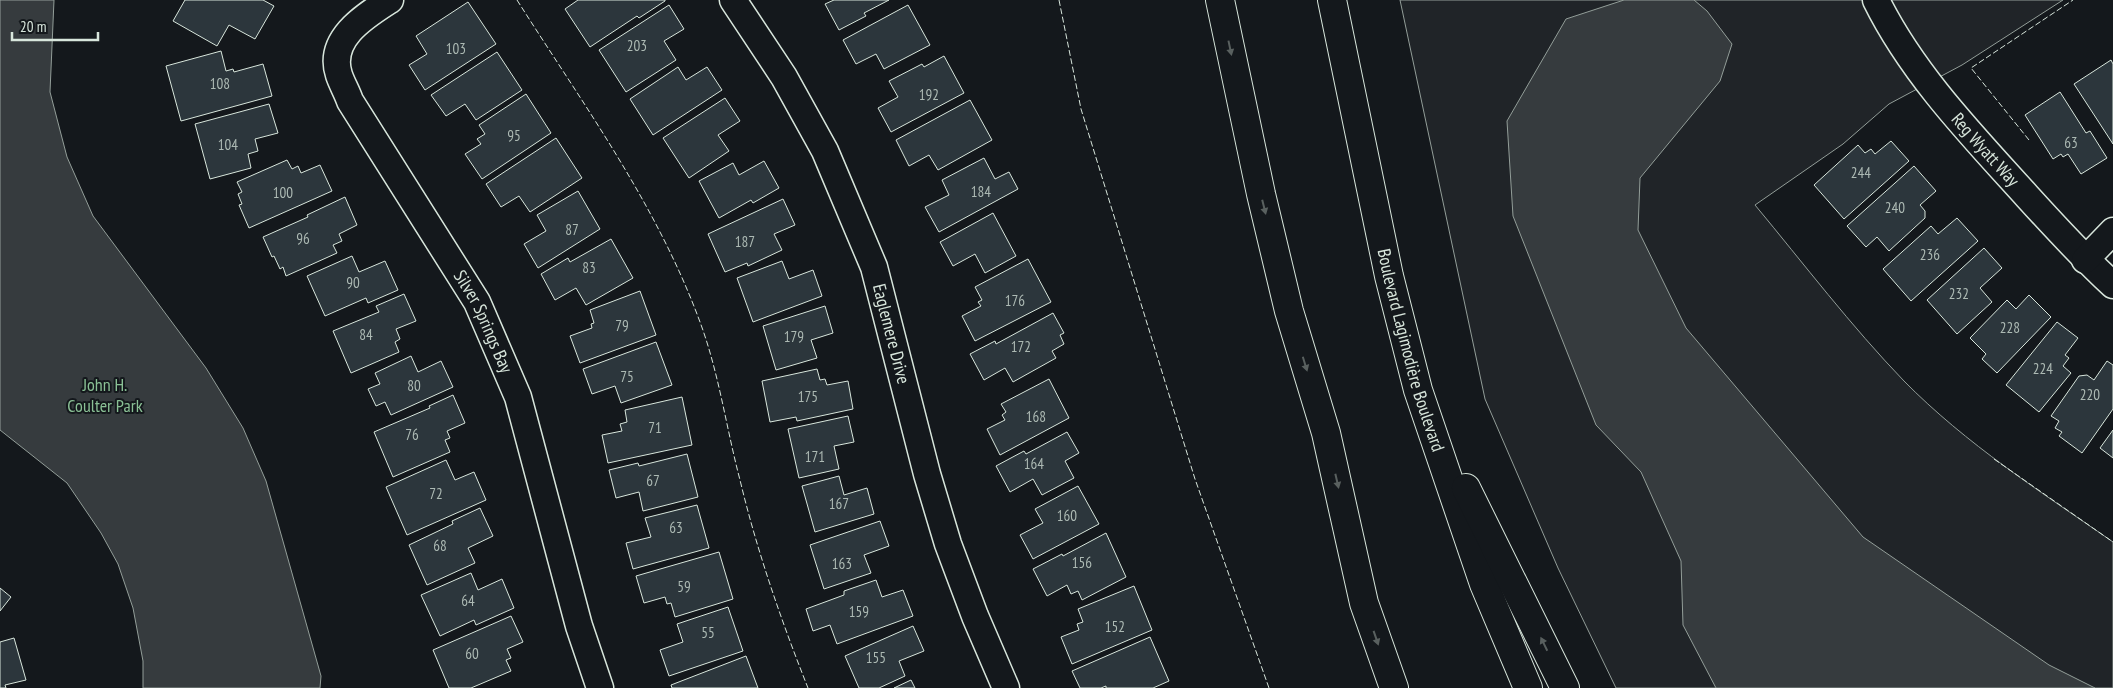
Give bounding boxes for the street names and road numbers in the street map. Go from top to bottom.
street label: Reg Wyatt Way [1947,108,2025,191]
street label: Boulevard Lagimodière Boulevard [1373,247,1450,454]
street label: Silver Springs Bay [449,266,518,377]
street label: Eaglemere Drive [868,281,915,386]

